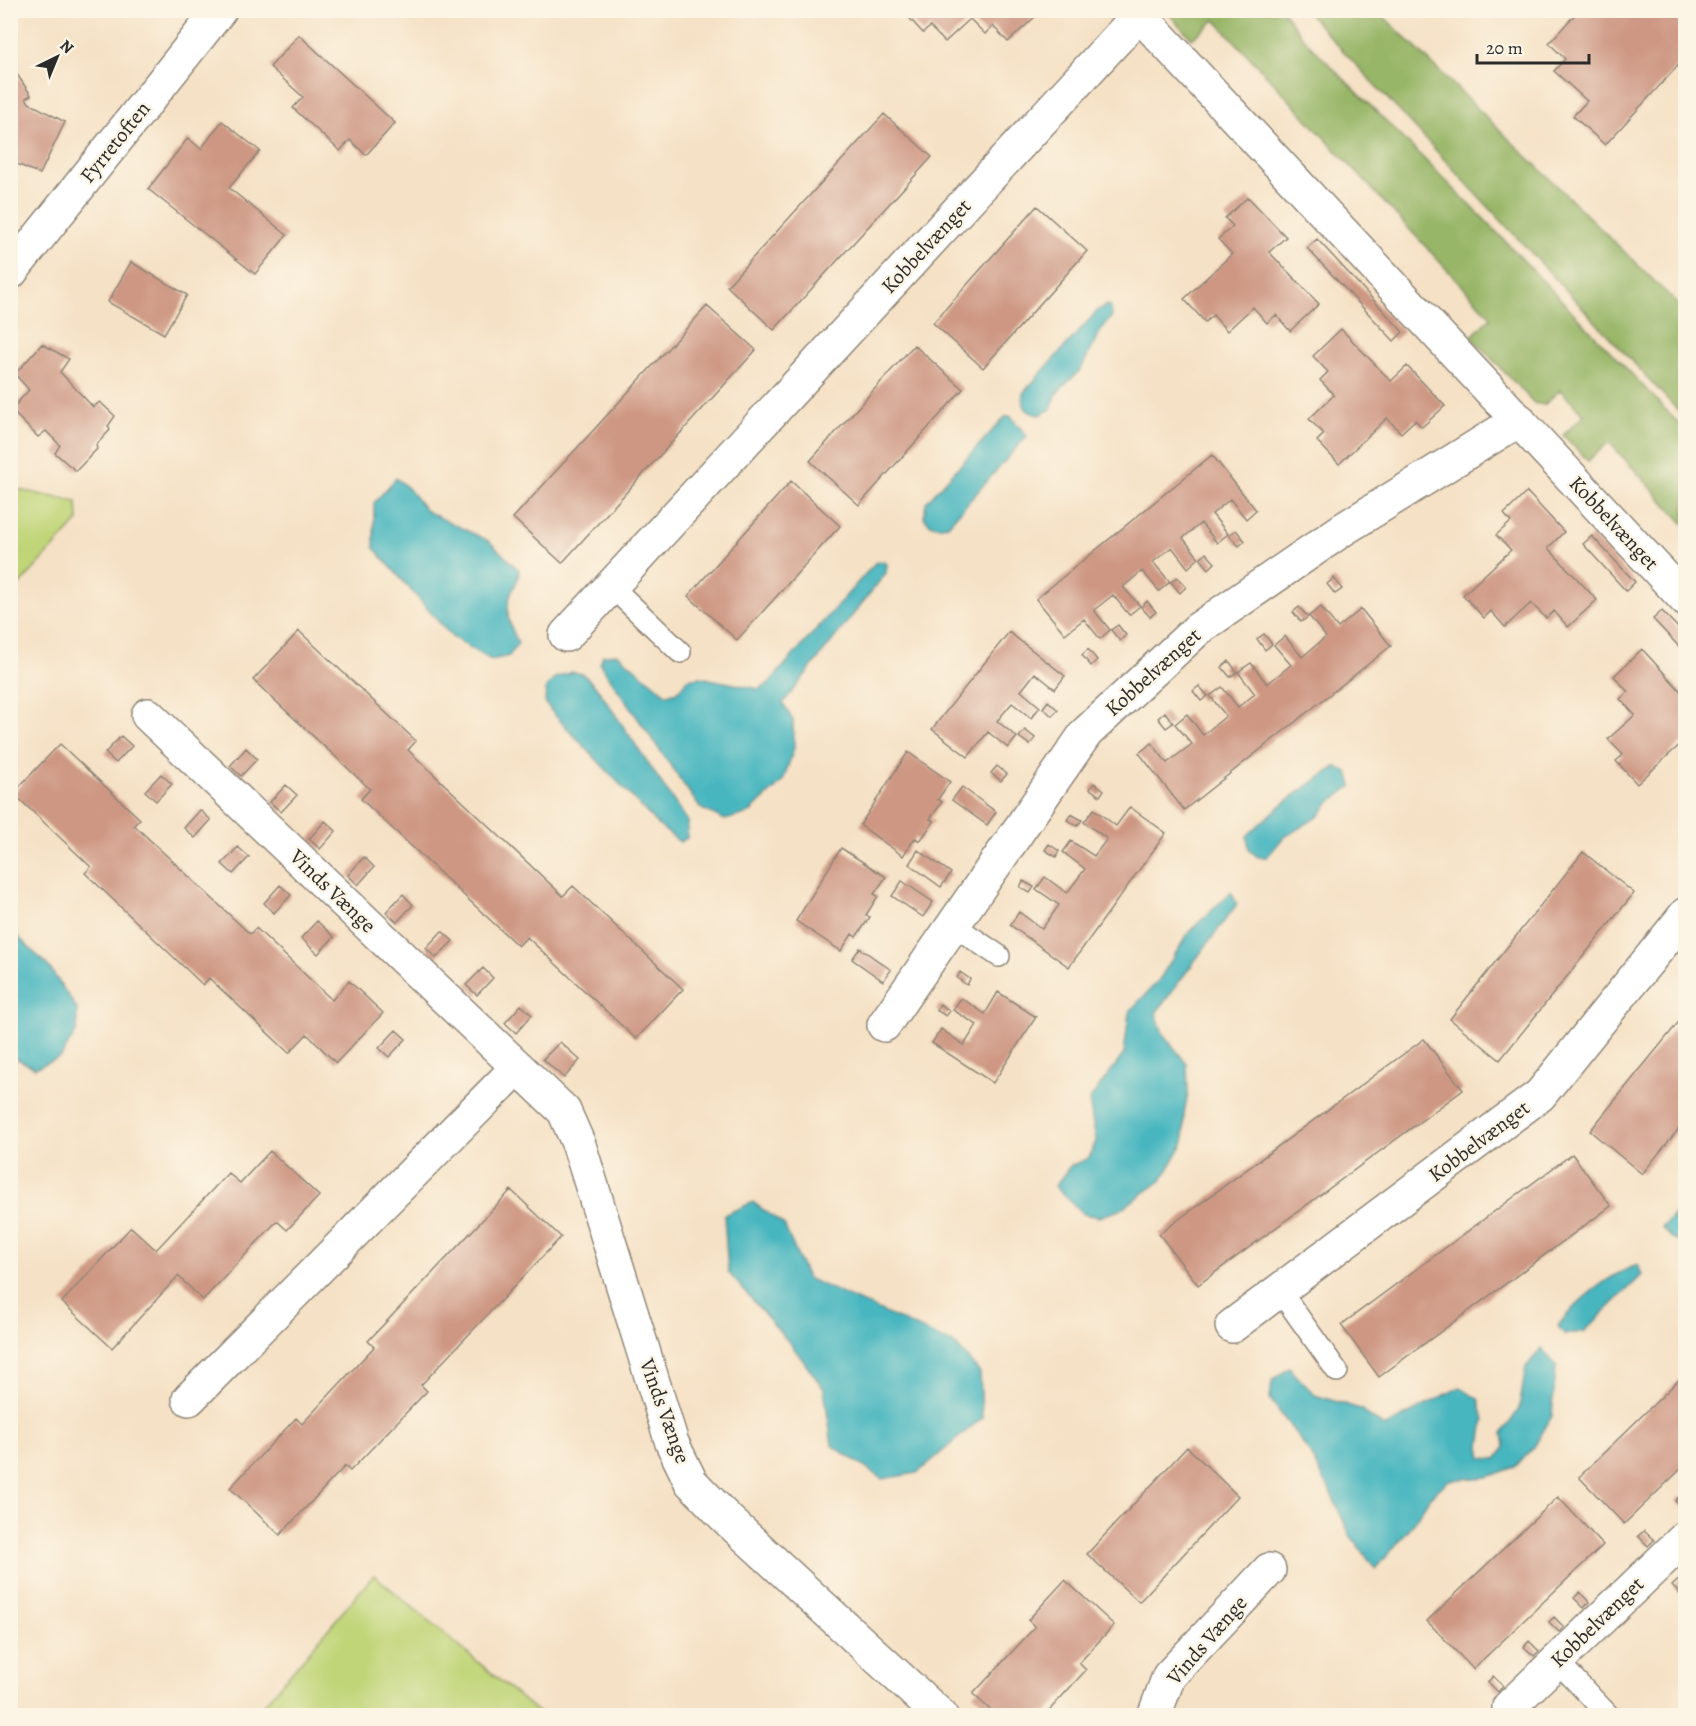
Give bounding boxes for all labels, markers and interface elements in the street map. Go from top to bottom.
north arrow [27,27,87,87]
scale bar [1477,27,1590,65]
text: N [55,35,79,59]
text: 20 m [1486,36,1523,60]
street label: Fyrretoften [74,95,156,189]
street label: Kobbelvænget [875,193,977,299]
street label: Kobbelvænget [1563,470,1665,576]
street label: Kobbelvænget [1099,621,1207,723]
street label: Vinds Vænge [283,842,382,939]
street label: Kobbelvænget [1423,1094,1535,1188]
street label: Vinds Vænge [633,1354,697,1467]
street label: Kobbelvænget [1544,1570,1650,1674]
street label: Vinds Vænge [1160,1589,1254,1691]

